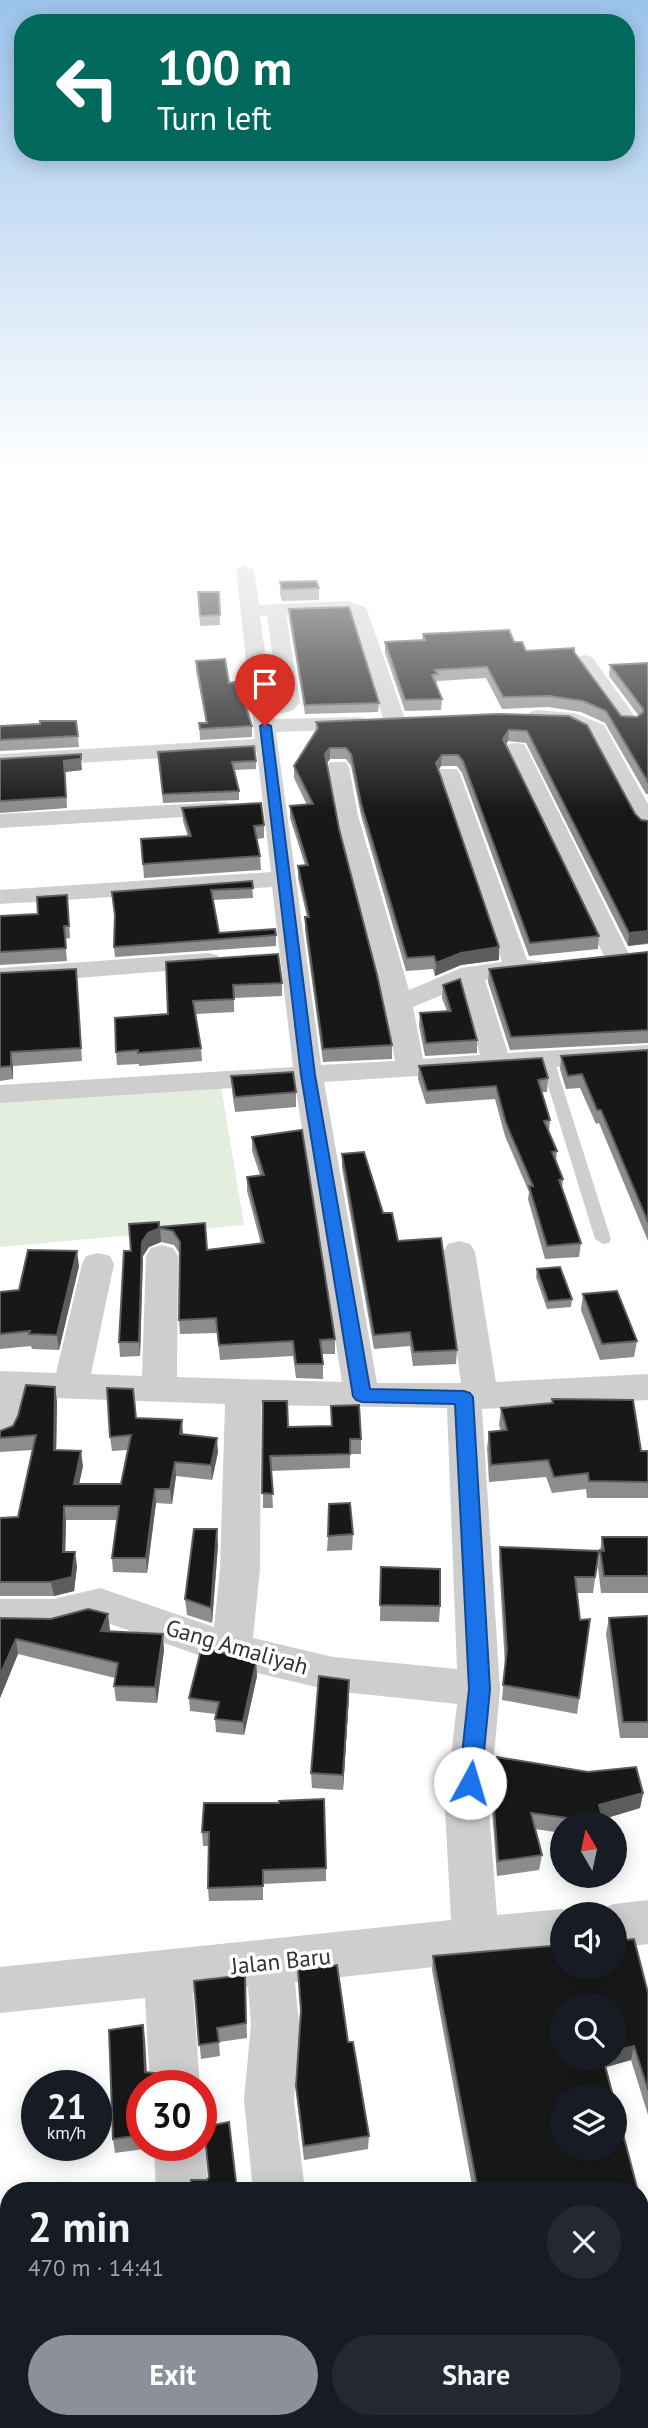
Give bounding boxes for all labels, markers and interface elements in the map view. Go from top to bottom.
text: 100 m [157,35,292,99]
icon: left [42,42,133,133]
text: Turn left [157,97,272,139]
pin [235,654,295,726]
icon: arrive [246,665,284,703]
street label: Gang Amaliyah [163,1612,312,1681]
position arrow [433,1746,507,1820]
north arrow [550,1811,626,1888]
map controls [550,1811,627,2161]
button: sound [550,1902,627,1979]
street label: Jalan Baru [229,1941,332,1980]
button: search [550,1993,627,2070]
speed limit sign: 30 [126,2070,217,2161]
text: 21 [47,2083,86,2129]
button: layers [550,2084,627,2161]
text: km/h [47,2121,86,2144]
text: 2 min [28,2199,130,2254]
button: close [547,2205,621,2279]
text: 470 m · 14:41 [28,2253,164,2282]
button: Exit [28,2335,318,2415]
button: Share [332,2335,621,2415]

